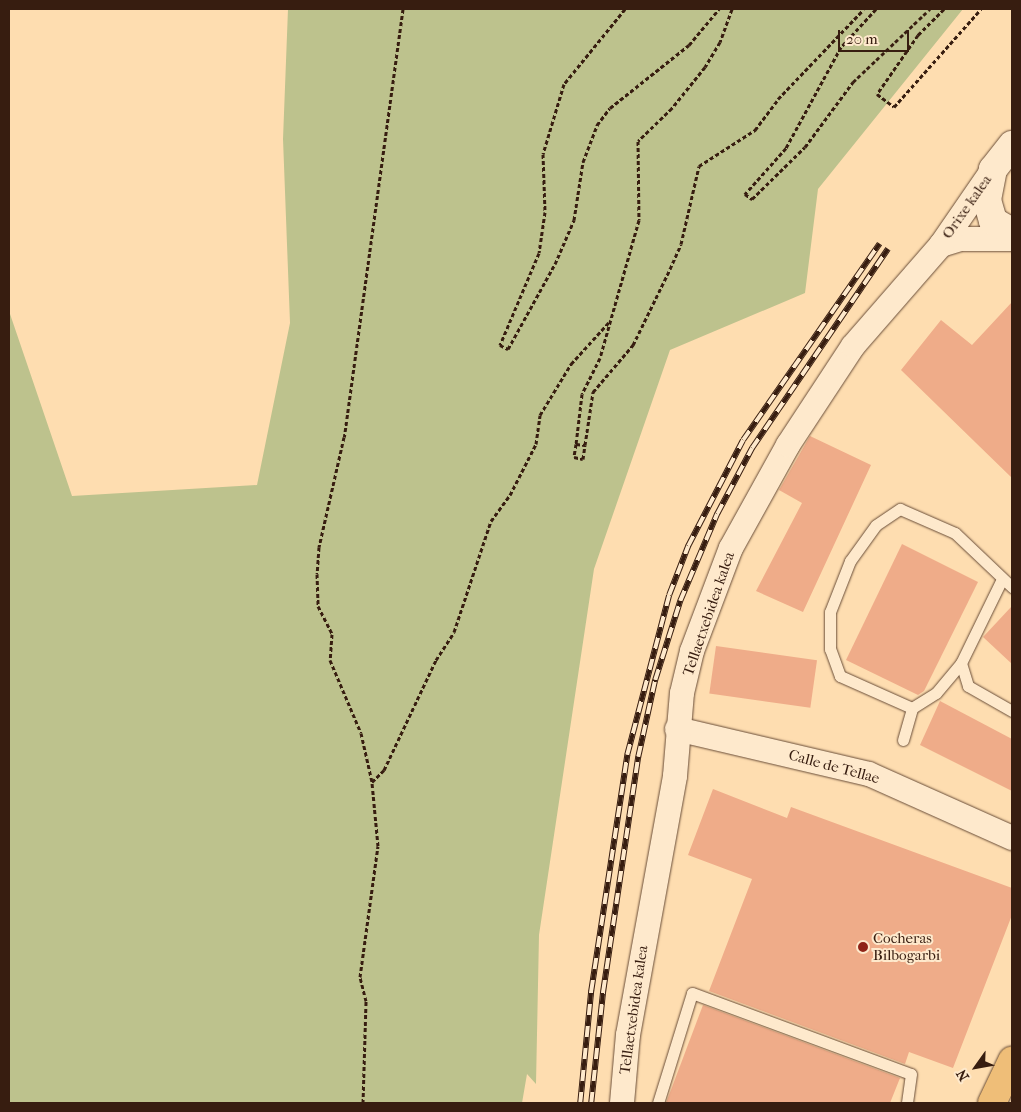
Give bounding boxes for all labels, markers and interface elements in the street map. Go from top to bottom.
scale bar [841,20,912,52]
text: 20 m [846,30,878,48]
street label: Orixe kalea [938,172,996,242]
street label: Tellaetxebidea kalea [679,550,739,678]
street label: Calle de Tellae [786,746,882,788]
place label: Cocheras Bilbogarbi [873,929,940,964]
marker: Cocheras Bilbogarbi [857,941,869,953]
street label: Tellaetxebidea kalea [616,944,652,1076]
north arrow [951,1042,1001,1092]
text: N [953,1066,973,1084]

